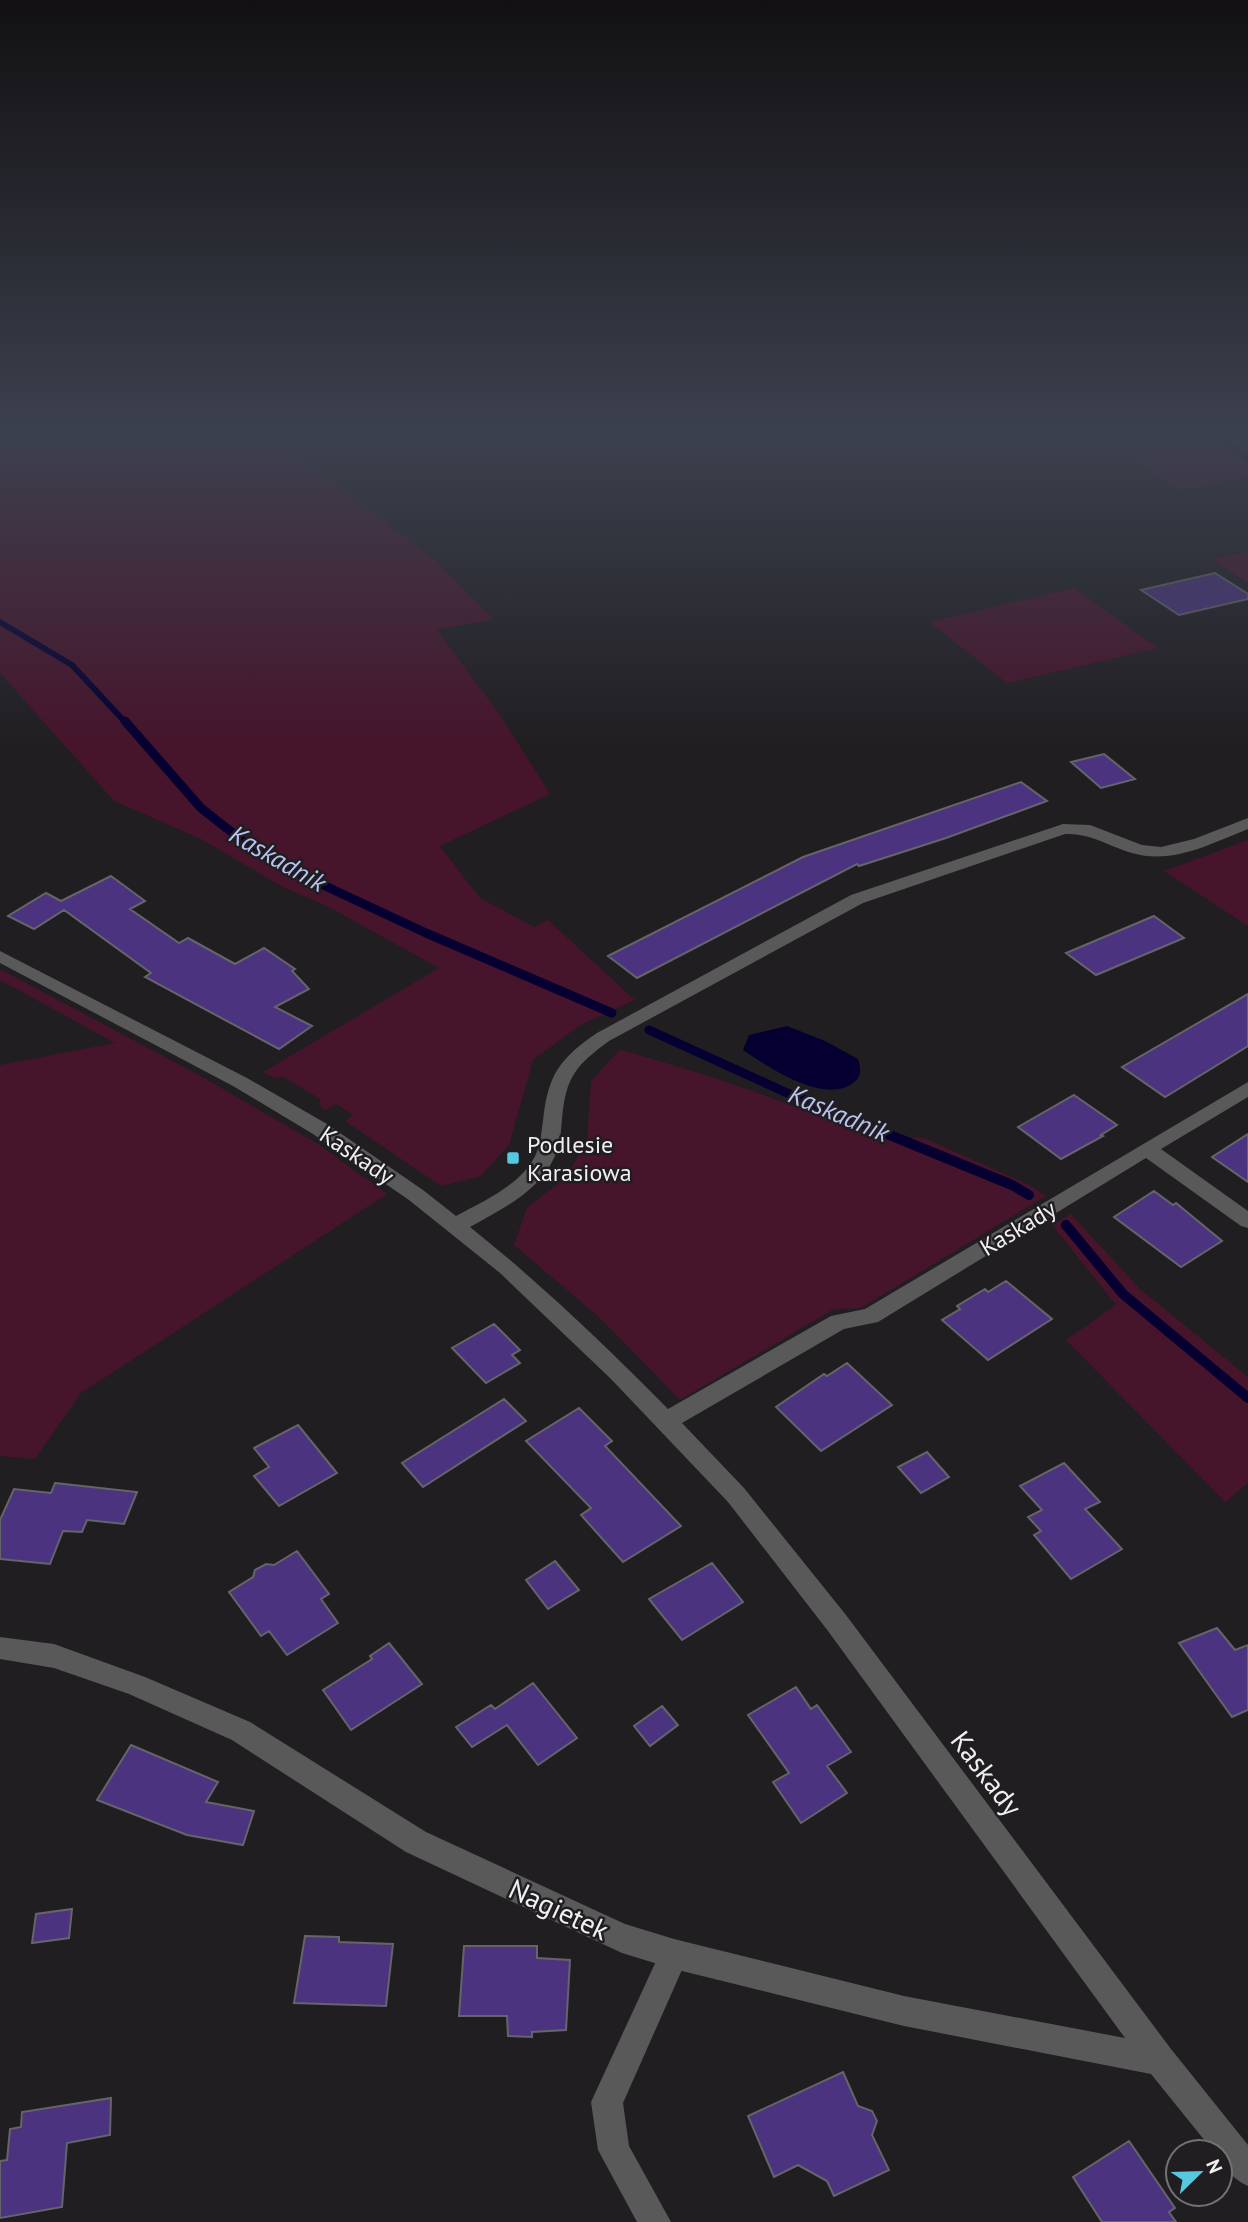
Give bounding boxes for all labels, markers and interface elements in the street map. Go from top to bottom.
water label: Kaskadnik [224,817,333,900]
water label: Kaskadnik [784,1077,896,1149]
street label: Kaskady [314,1119,400,1191]
place label: Podlesie Karasiowa [527,1129,632,1188]
marker: Podlesie Karasiowa [505,1150,521,1166]
street label: Kaskady [974,1193,1062,1263]
street label: Kaskady [943,1723,1031,1823]
street label: Nagietek [503,1870,616,1948]
north arrow [1164,2138,1234,2208]
text: N [1201,2156,1228,2177]

